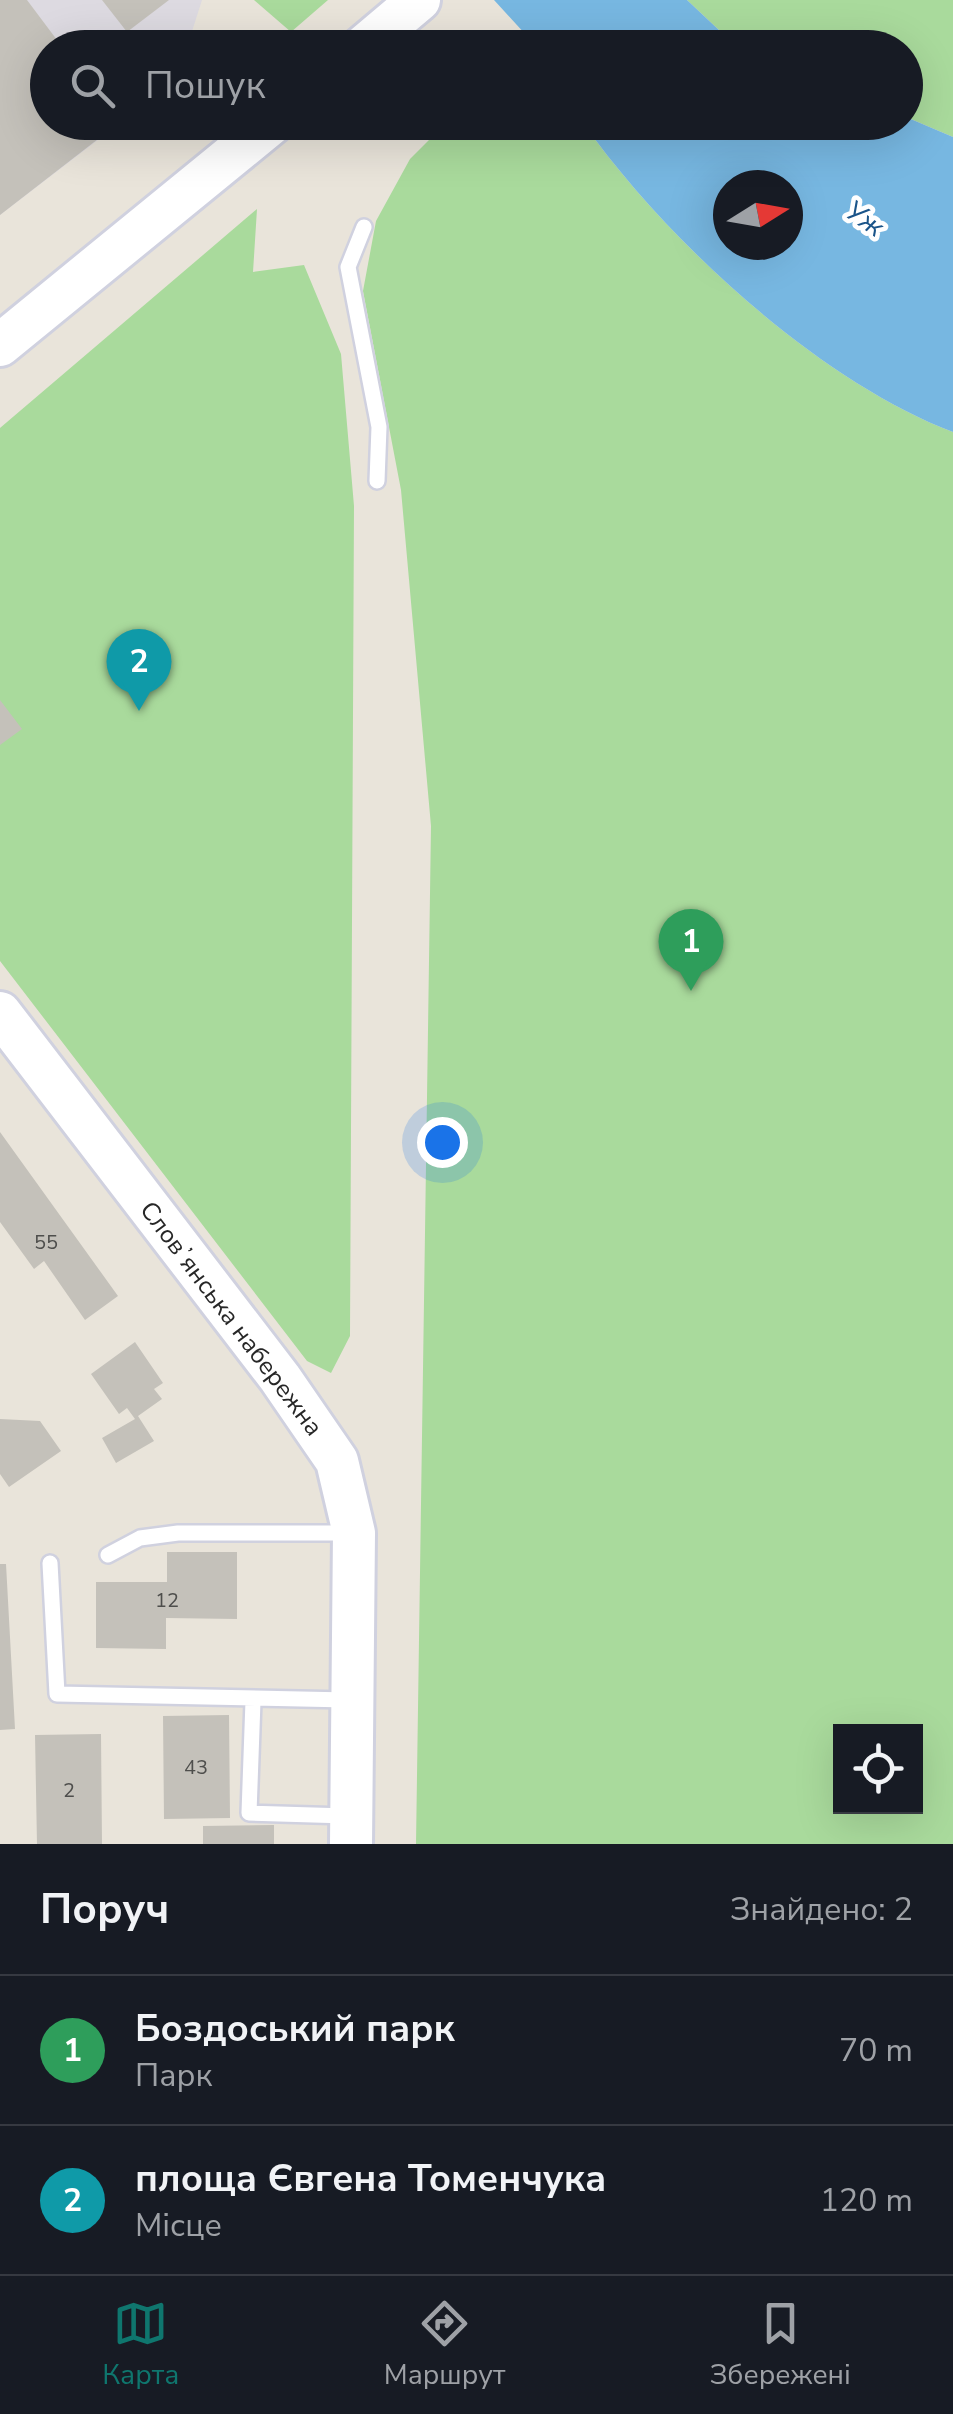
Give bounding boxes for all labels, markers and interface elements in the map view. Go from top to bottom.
search box [30,30,923,140]
icon: search [65,58,120,113]
text: Пошук [145,60,266,111]
north arrow [713,170,803,260]
water label: Уж [837,192,893,246]
pin: 2 [106,628,172,711]
pin: 1 [658,908,724,991]
your location [417,1117,468,1168]
street label: Словʼянська набережна [132,1194,331,1443]
house number: 55 [34,1229,58,1256]
house number: 12 [155,1587,179,1614]
map controls [833,1724,923,1814]
button: locate [833,1724,923,1814]
house number: 43 [184,1754,208,1781]
house number: 2 [63,1777,75,1804]
text: Поруч [40,1881,169,1938]
text: Знайдено: 2 [730,1888,913,1931]
text: Боздоський парк [135,2003,455,2054]
text: 1 [63,2029,82,2072]
text: 70 m [839,2029,913,2072]
text: Парк [135,2054,212,2097]
text: площа Євгена Томенчука [135,2153,606,2204]
text: 2 [63,2179,82,2222]
text: 120 m [820,2179,913,2222]
text: Місце [135,2204,222,2247]
tab: Карта [102,2296,179,2394]
tab: Маршрут [384,2296,505,2394]
tab: Збережені [710,2296,851,2394]

